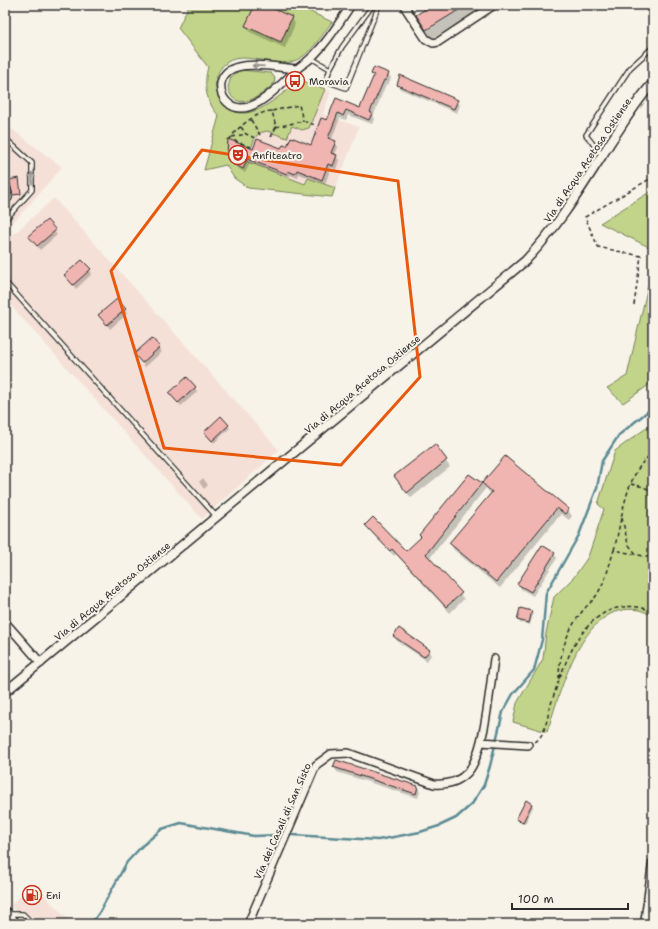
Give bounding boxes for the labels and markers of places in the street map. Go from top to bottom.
bus stop icon: Moravia [284,70,306,92]
place label: Moravia [309,75,349,88]
theatre icon: Anfiteatro [227,144,249,166]
place label: Anfiteatro [252,149,302,162]
fuel station icon: Eni [21,884,43,906]
place label: Eni [46,889,61,902]

